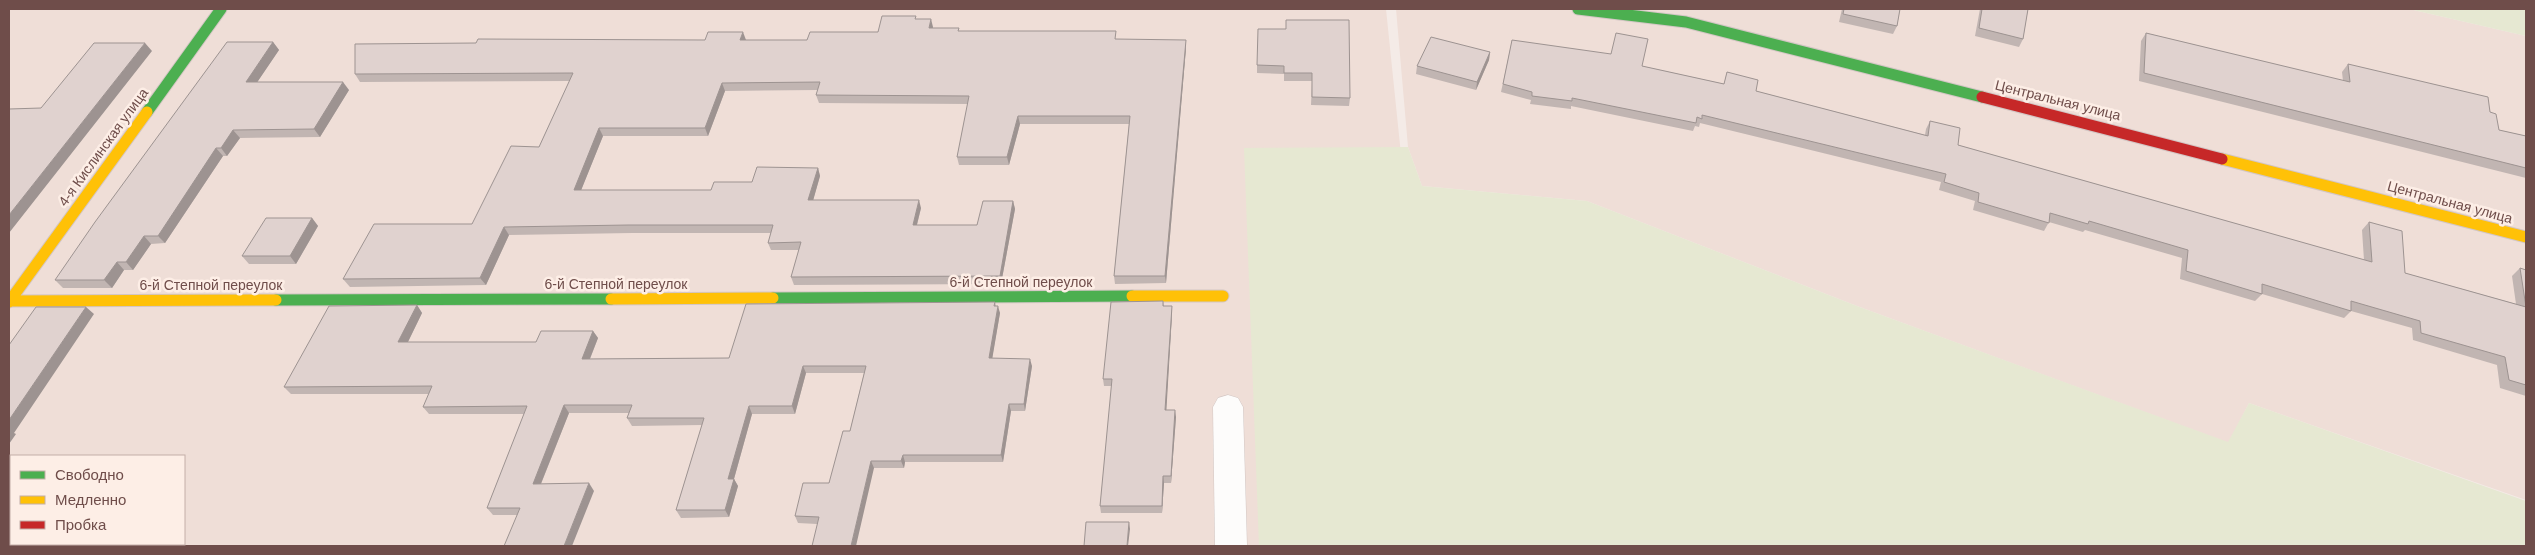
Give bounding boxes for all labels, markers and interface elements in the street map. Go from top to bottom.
street label: Центральная улица [1994,77,2123,123]
street label: 4-я Кислинская улица [55,85,151,209]
street label: Центральная улица [2386,178,2514,226]
street label: 6-й Степной переулок [950,274,1093,290]
street label: 6-й Степной переулок [545,276,688,292]
street label: 6-й Степной переулок [140,277,283,293]
legend [10,455,185,545]
text: Свободно [55,466,124,483]
text: Медленно [55,491,126,508]
text: Пробка [55,516,107,533]

